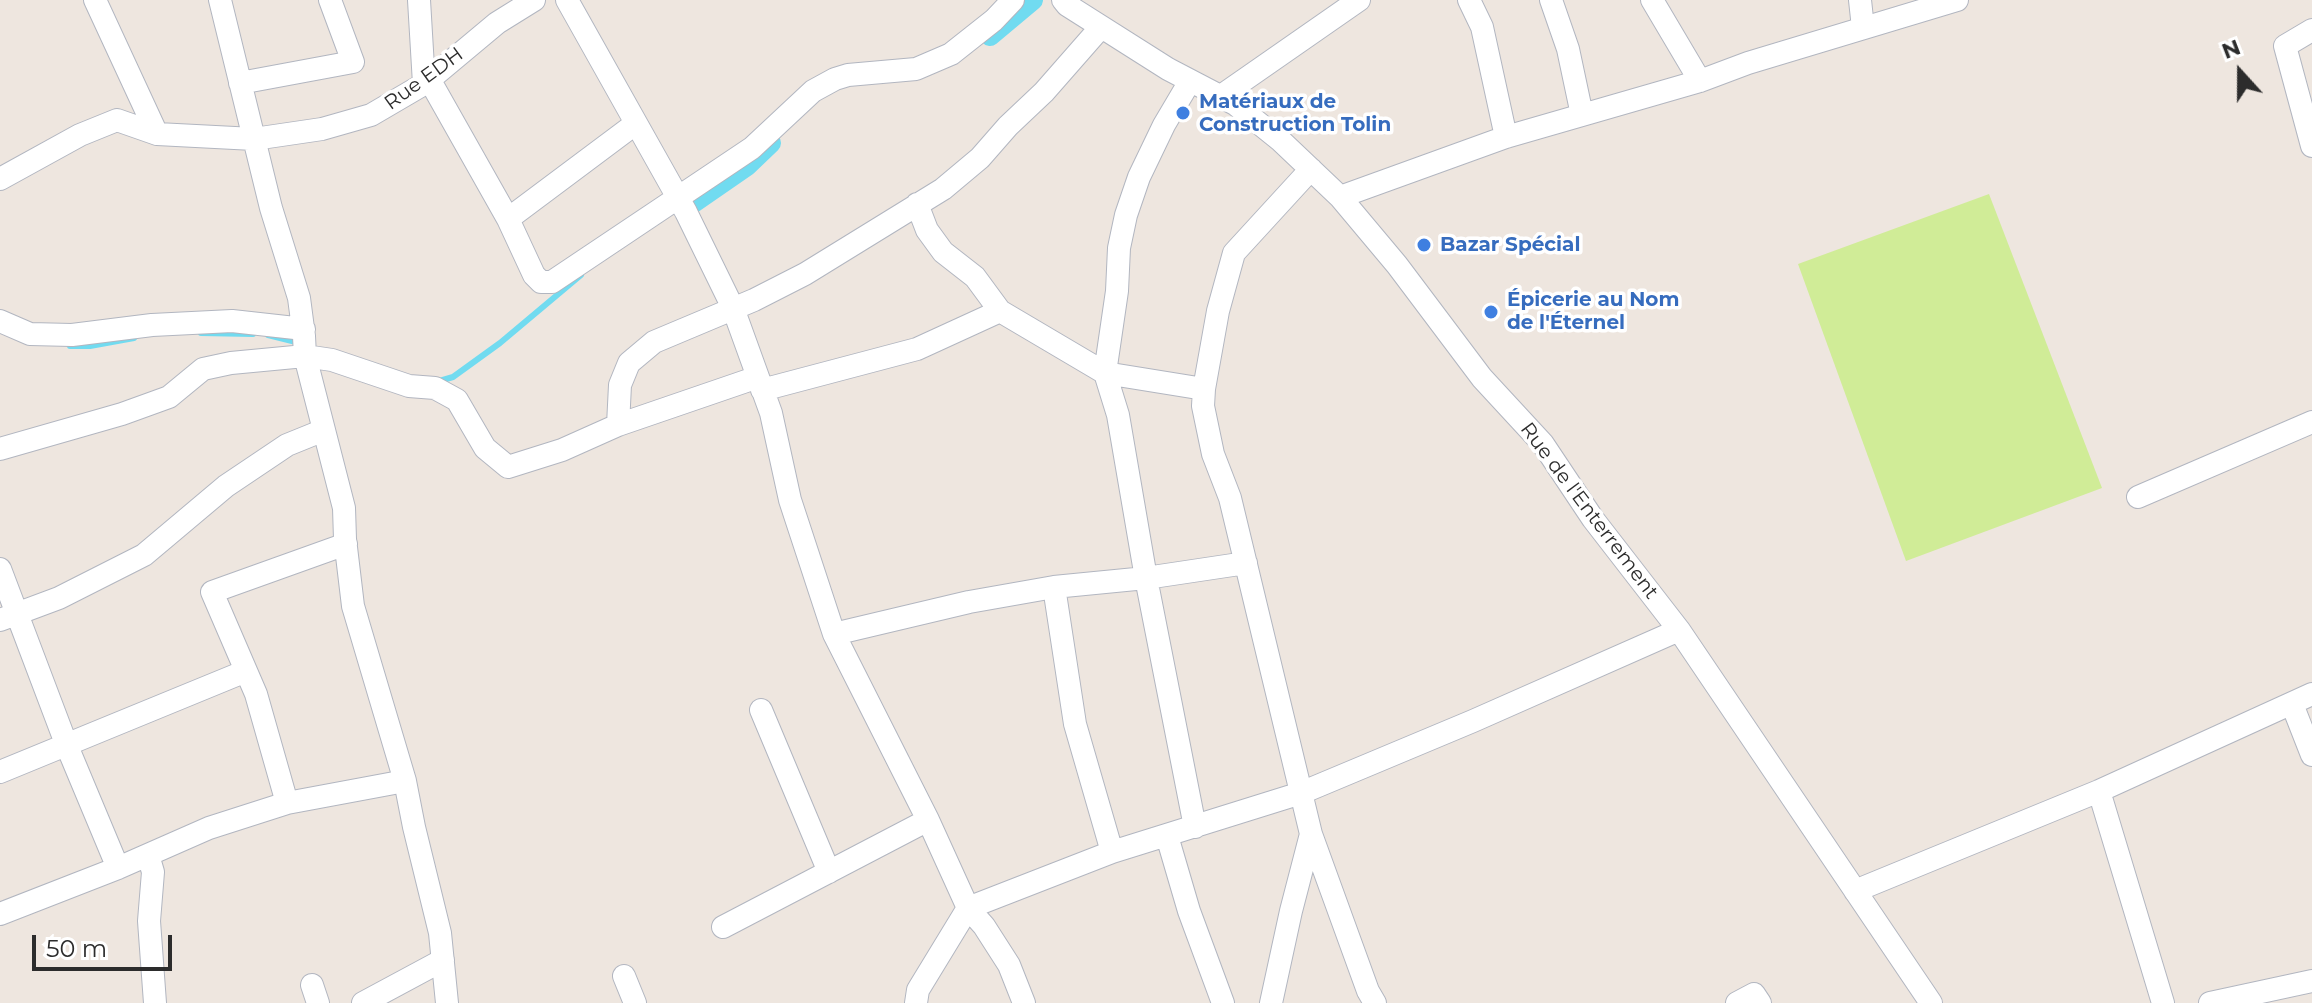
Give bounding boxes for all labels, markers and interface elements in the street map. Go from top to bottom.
north arrow [2200,32,2280,112]
text: N [2218,33,2244,65]
street label: Rue EDH [380,42,468,116]
place label: Matériaux de Construction Tolin [1199,90,1391,137]
marker: Matériaux de Construction Tolin [1174,104,1192,122]
place label: Bazar Spécial [1440,233,1580,257]
marker: Bazar Spécial [1415,236,1433,254]
place label: Épicerie au Nom de l'Éternel [1507,288,1679,335]
marker: Épicerie au Nom de l'Éternel [1482,303,1500,321]
street label: Rue de l'Enterrement [1515,418,1663,604]
scale bar [36,919,176,969]
text: 50 m [46,934,107,963]

